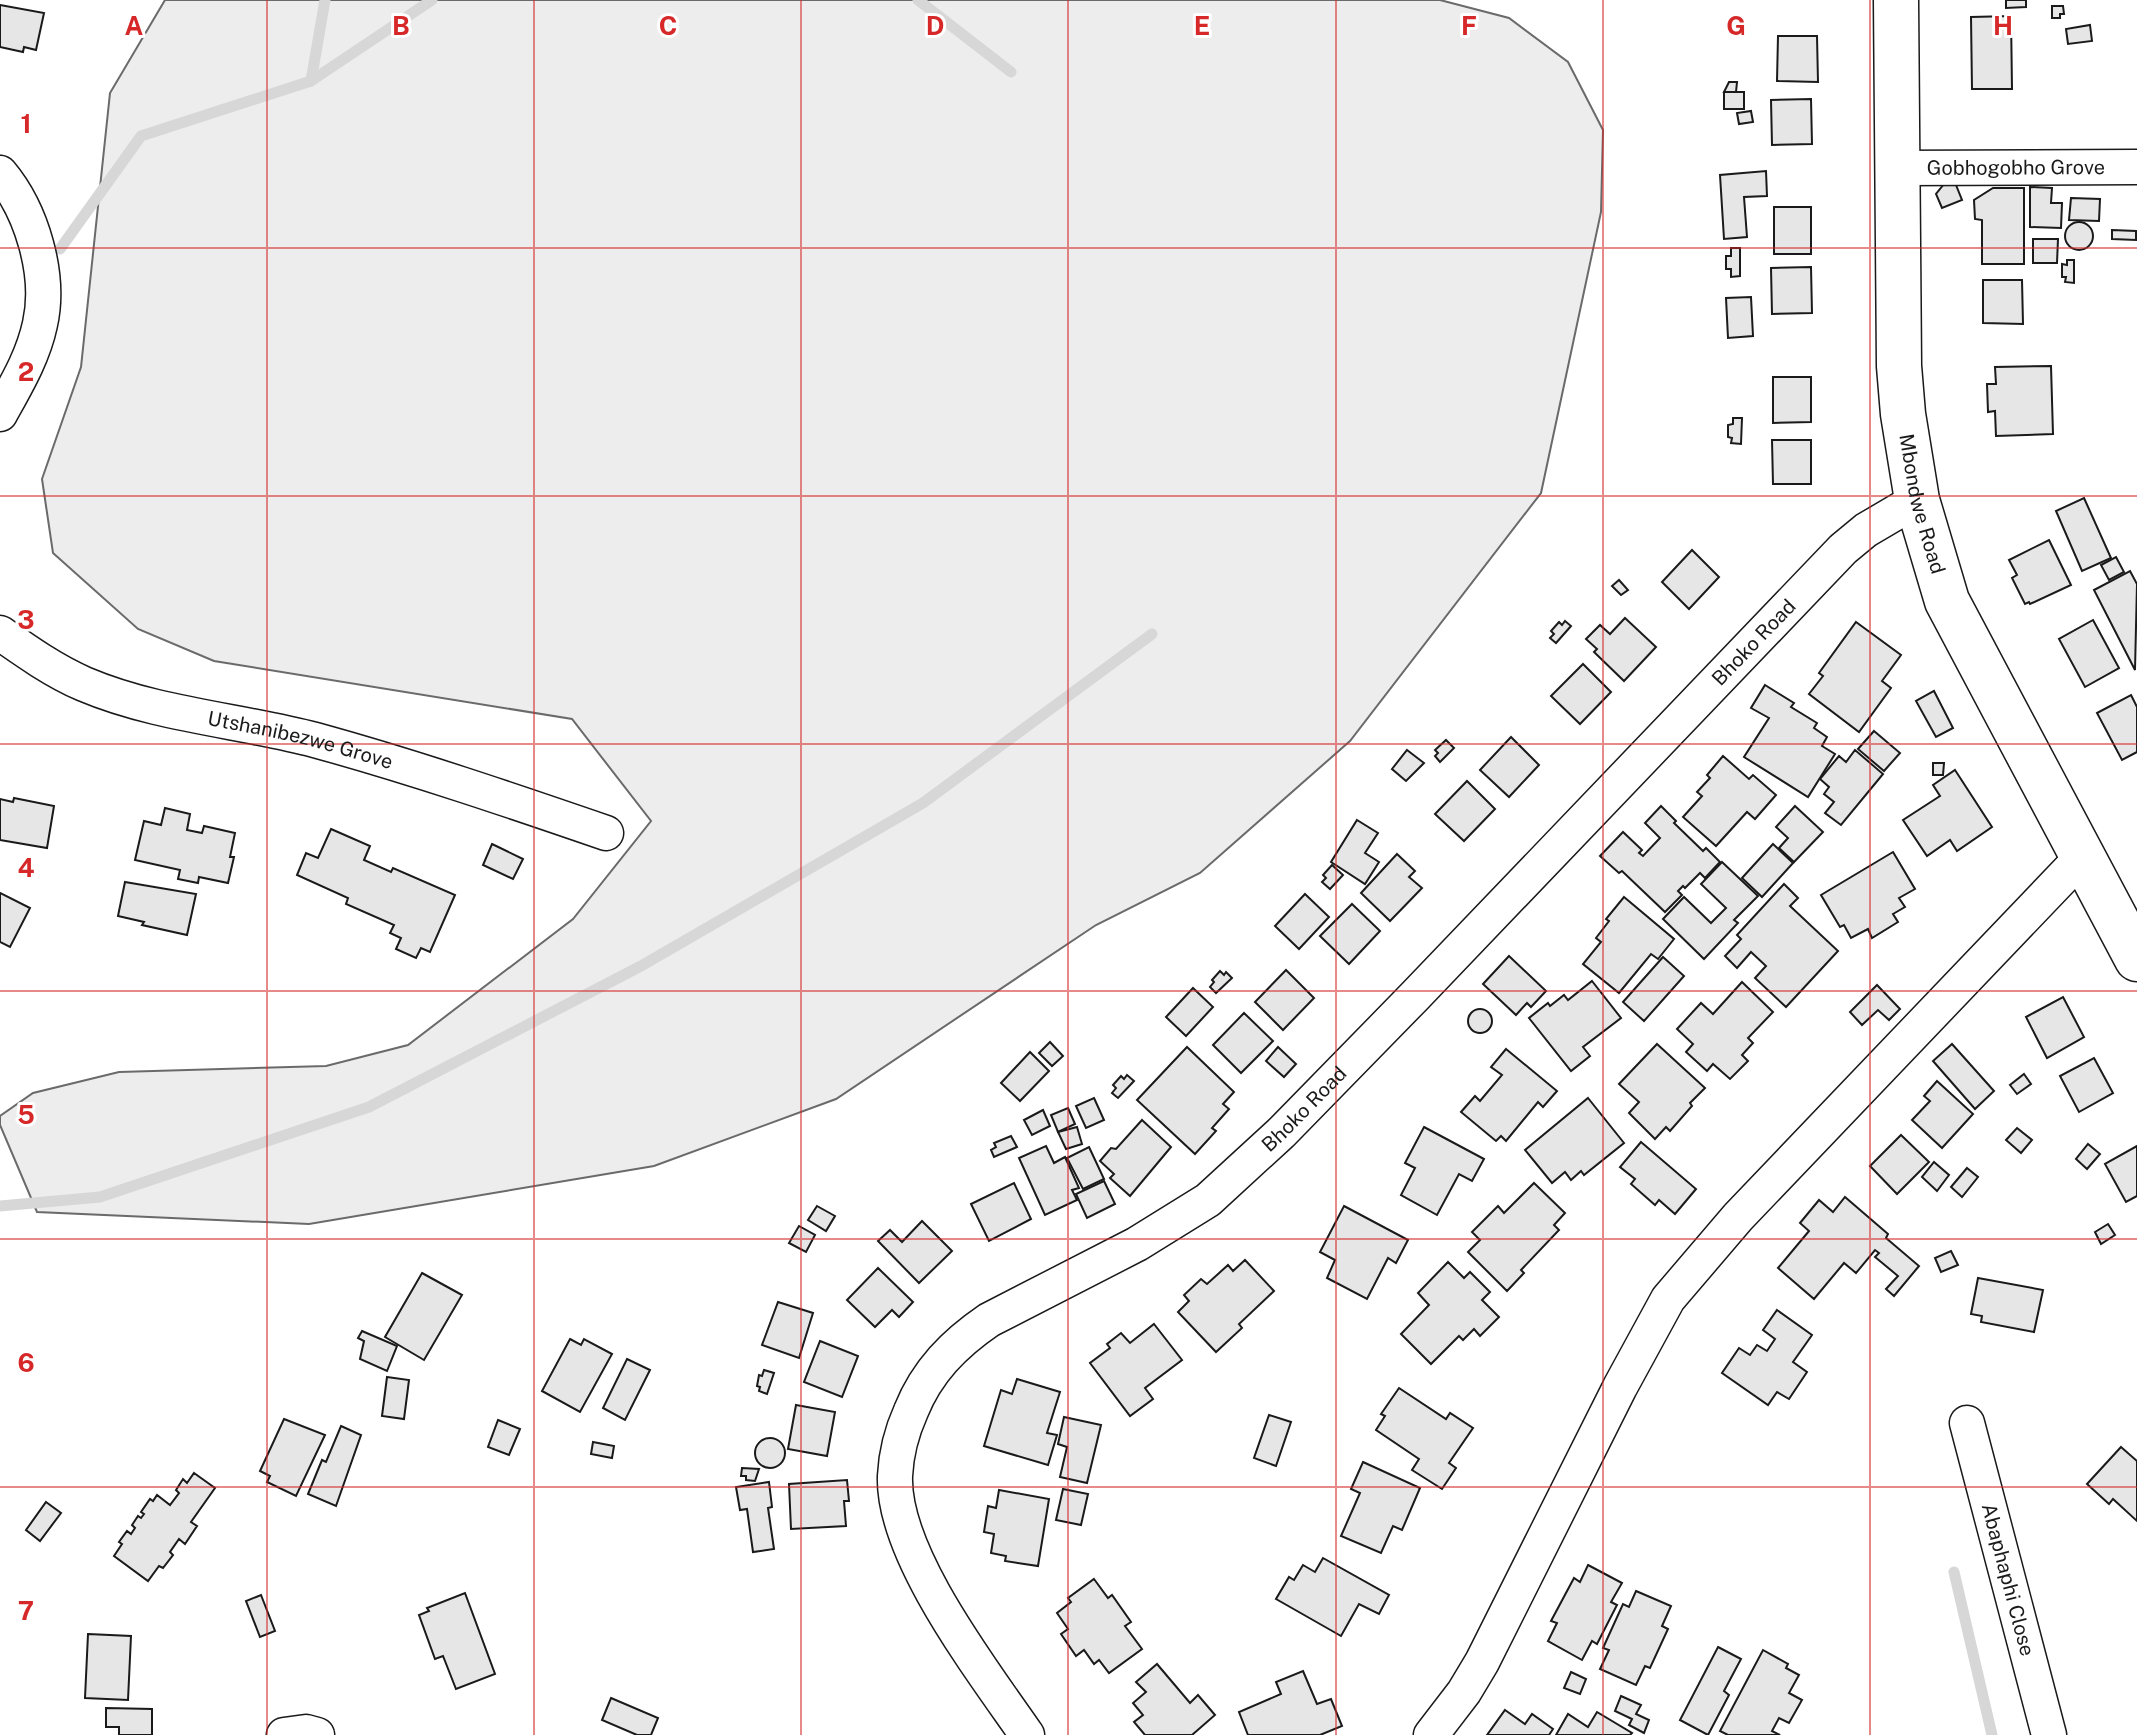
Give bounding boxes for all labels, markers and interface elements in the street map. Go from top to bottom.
text: A [125,10,144,41]
text: B [392,10,410,41]
text: C [659,10,677,41]
text: D [926,10,944,41]
text: E [1194,10,1210,41]
text: F [1461,10,1477,41]
text: G [1726,10,1746,41]
text: H [1993,10,2013,41]
text: 1 [20,108,32,139]
street label: Gobhogobho Grove [1927,155,2105,180]
text: 2 [18,356,34,387]
street label: Mbondwe Road [1894,432,1950,577]
street label: Bhoko Road [1707,594,1801,691]
text: 3 [17,604,35,635]
street label: Utshanibezwe Grove [206,706,396,774]
text: 4 [17,852,35,883]
street label: Bhoko Road [1257,1061,1351,1157]
text: 5 [17,1099,35,1130]
text: 6 [17,1347,35,1378]
street label: Abaphaphi Close [1977,1501,2040,1659]
text: 7 [18,1595,34,1626]

